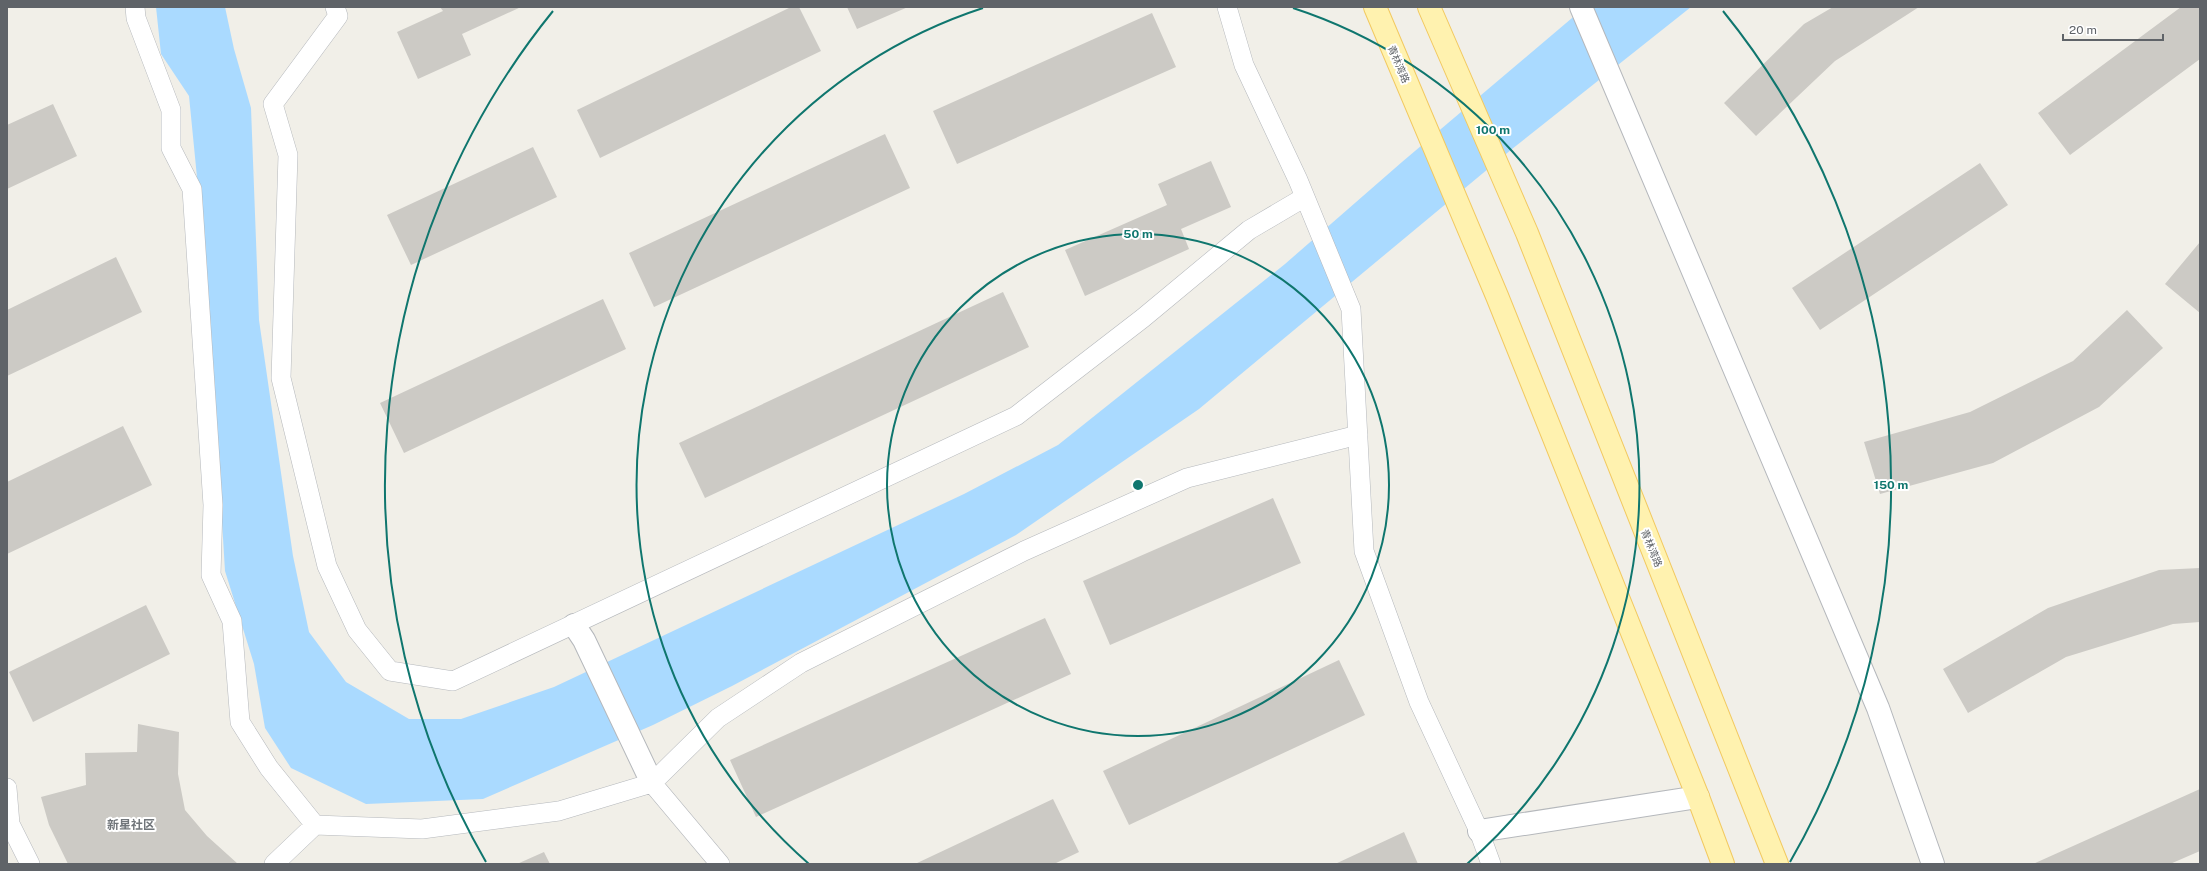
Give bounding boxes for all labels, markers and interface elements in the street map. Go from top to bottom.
scale bar [2063,16,2163,42]
text: 20 m [2069,23,2097,37]
street label: 青林湾路 [1386,43,1412,85]
text: 100 m [1476,123,1510,137]
text: 50 m [1123,227,1153,241]
centre of rings [1131,478,1145,492]
text: 150 m [1874,478,1908,492]
street label: 青林湾路 [1639,527,1665,569]
district label: 新星社区 [107,818,155,832]

